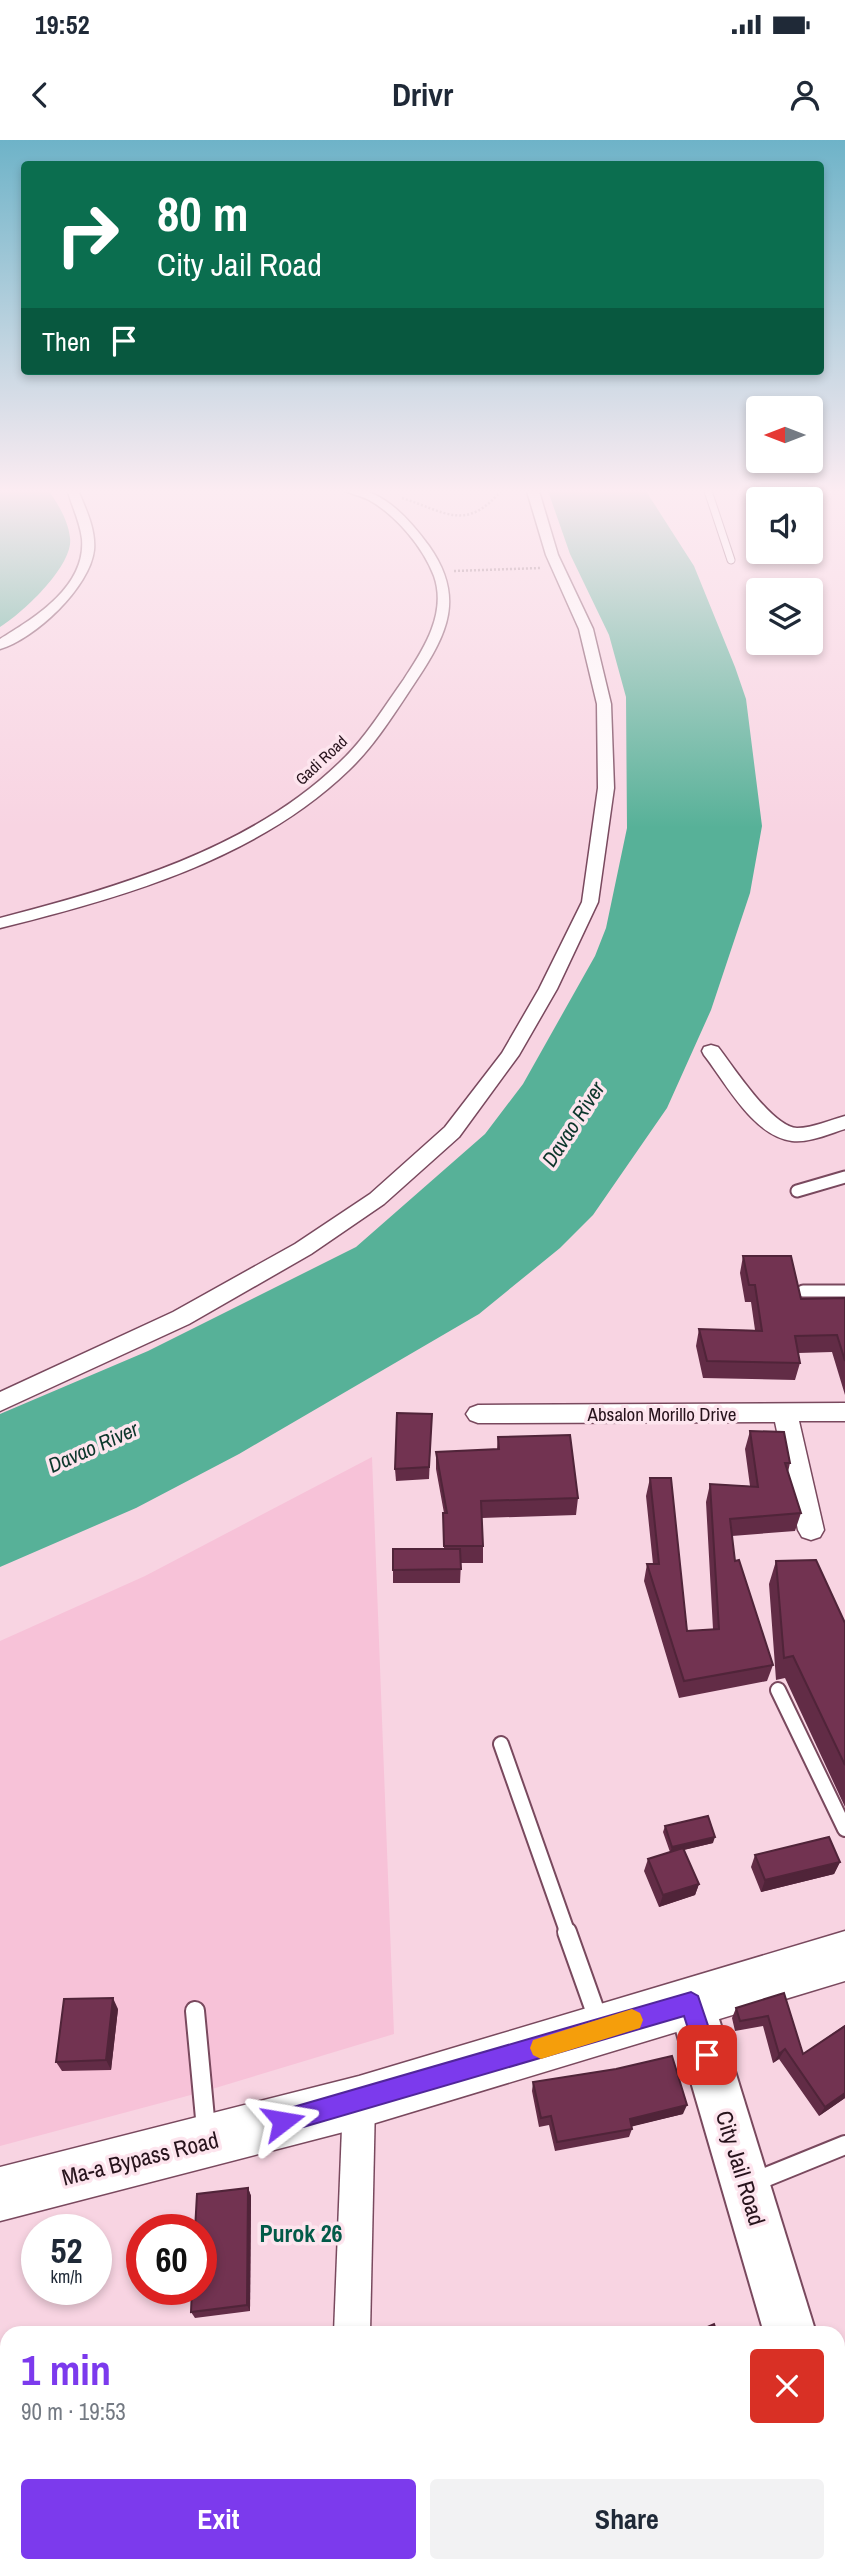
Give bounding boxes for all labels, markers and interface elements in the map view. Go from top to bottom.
text: 19:52 [35,7,90,42]
text: Drivr [392,73,453,116]
icon: back [21,76,59,114]
icon: person [786,76,824,114]
text: 80 m [157,180,249,246]
icon: right [42,189,133,280]
text: City Jail Road [157,243,322,286]
icon: arrive [105,322,143,360]
text: Then [42,324,91,359]
north arrow [746,396,822,472]
map controls [746,396,823,655]
button: sound [746,487,823,564]
button: layers [746,578,823,655]
street label: Gadi Road [290,730,352,790]
water label: Davao River [535,1075,612,1172]
street label: Absalon Morillo Drive [587,1401,736,1427]
water label: Davao River [43,1414,144,1480]
pin [677,2025,737,2085]
icon: arrive [688,2036,726,2074]
position arrow [246,2084,320,2158]
street label: City Jail Road [709,2107,773,2229]
street label: Ma-a Bypass Road [58,2124,222,2192]
speed limit sign: 60 [126,2214,217,2305]
district label: Purok 26 [259,2217,343,2249]
text: 52 [51,2227,82,2274]
text: km/h [51,2264,83,2289]
text: 1 min [21,2342,111,2398]
button: close [750,2349,824,2423]
text: 90 m · 19:53 [21,2396,126,2427]
button: Exit [21,2479,416,2559]
button: Share [430,2479,824,2559]

